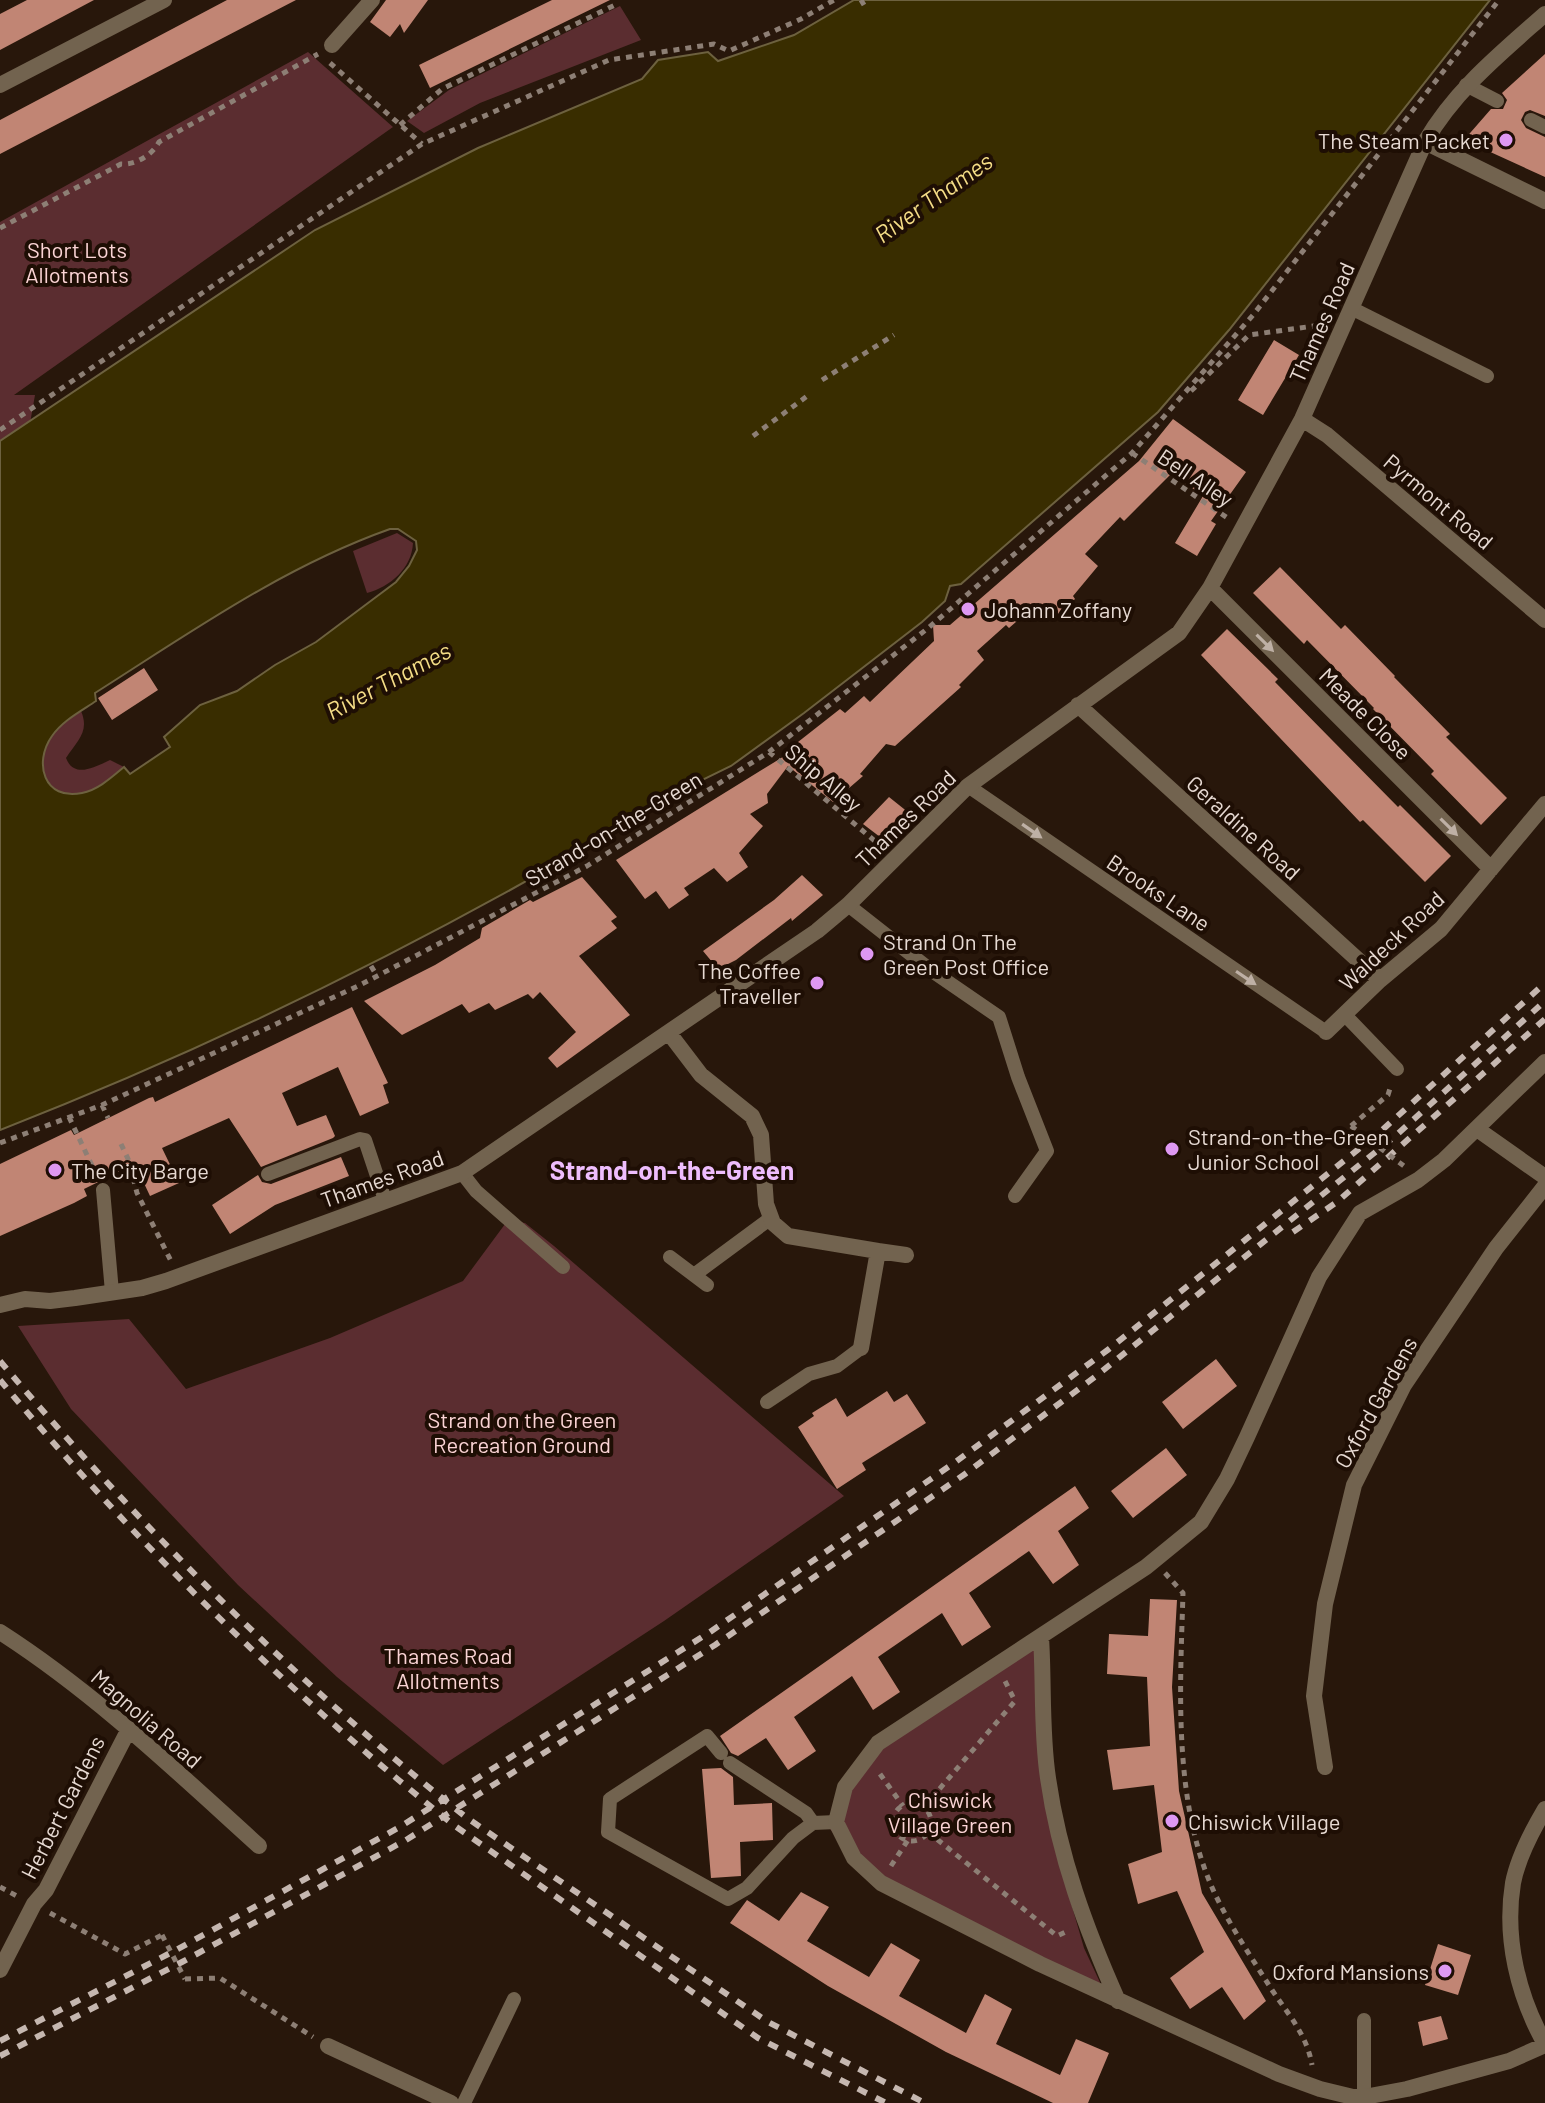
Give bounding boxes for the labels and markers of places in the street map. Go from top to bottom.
place label: The Steam Packet [1318,127,1490,153]
marker: The Steam Packet [1497,131,1515,149]
place label: Johann Zoffany [984,596,1132,622]
marker: Johann Zoffany [959,600,977,618]
place label: Strand On The Green Post Office [883,928,1049,979]
marker: Strand On The Green Post Office [858,945,876,963]
place label: The Coffee Traveller [697,957,801,1008]
marker: The Coffee Traveller [808,974,826,992]
place label: Strand-on-the-Green Junior School [1188,1123,1389,1174]
marker: Strand-on-the-Green Junior School [1163,1140,1181,1158]
place label: The City Barge [71,1157,209,1183]
marker: The City Barge [46,1161,64,1179]
place label: Chiswick Village [1188,1808,1340,1834]
marker: Chiswick Village [1163,1812,1181,1830]
place label: Oxford Mansions [1272,1958,1429,1984]
marker: Oxford Mansions [1436,1962,1454,1980]

